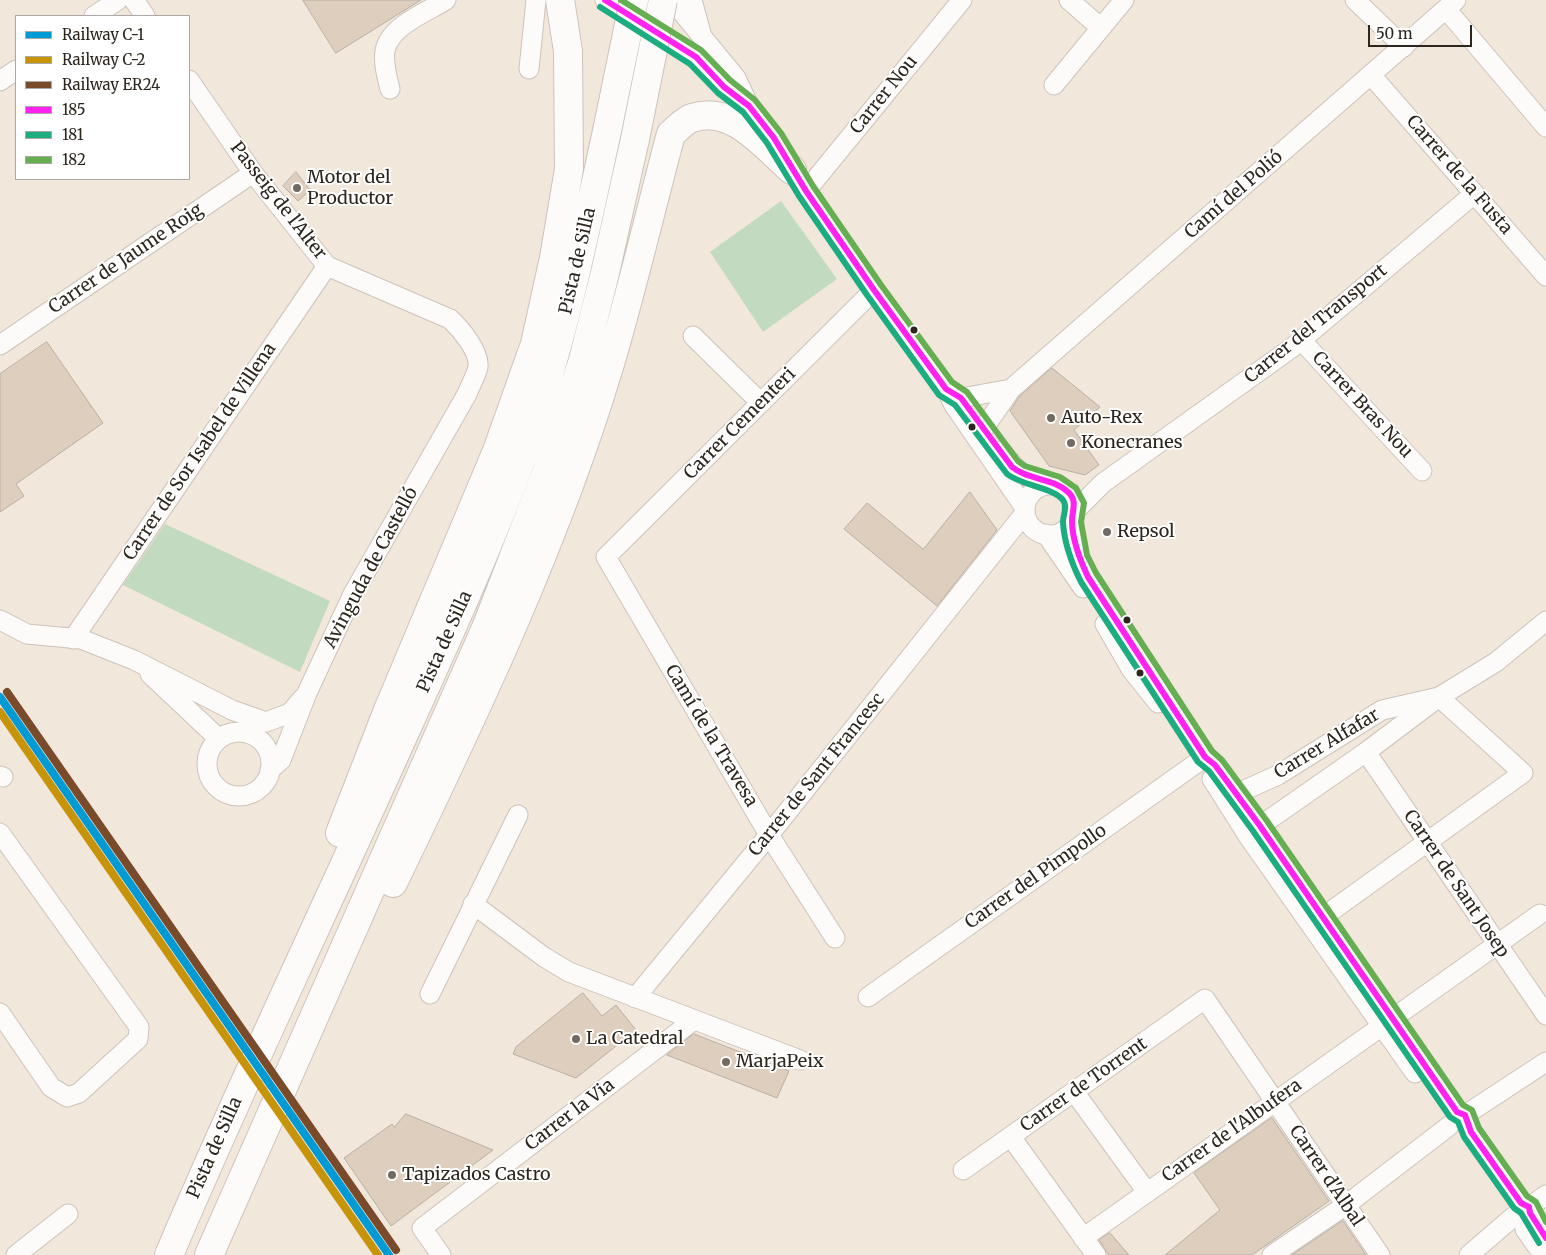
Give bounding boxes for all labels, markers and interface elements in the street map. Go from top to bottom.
legend [15,15,190,180]
scale bar [1371,15,1475,47]
text: 50 m [1376,24,1413,43]
text: Railway C-1 [62,25,144,44]
text: Railway C-2 [62,50,146,69]
street label: Carrer Nou [846,51,922,139]
text: Railway ER24 [62,75,160,94]
text: 185 [62,100,85,119]
street label: Carrer de la Fusta [1401,111,1517,239]
text: 181 [62,125,84,144]
street label: Passeig de l'Alter [225,138,331,264]
street label: Camí del Polió [1180,146,1288,244]
text: 182 [62,150,86,169]
place label: Motor del Productor [307,167,393,210]
marker: Motor del Productor [291,182,303,194]
street label: Carrer de Jaume Roig [45,199,207,319]
street label: Pista de Silla [555,205,601,317]
street label: Carrer del Transport [1240,260,1392,388]
unlabelled marker [909,325,919,335]
street label: Carrer de Sor Isabel de Villena [119,339,281,565]
street label: Carrer Bras Nou [1307,347,1417,463]
street label: Carrer Cementeri [680,364,800,484]
place label: Auto-Rex [1061,407,1143,429]
marker: Auto-Rex [1045,412,1057,424]
unlabelled marker [967,422,977,432]
place label: Konecranes [1081,432,1183,454]
marker: Konecranes [1065,437,1077,449]
street label: Avinguda de Castelló [319,484,423,652]
place label: Repsol [1117,521,1175,543]
marker: Repsol [1101,526,1113,538]
street label: Pista de Silla [413,588,477,696]
unlabelled marker [1122,615,1132,625]
street label: Camí de la Travesa [660,661,762,811]
unlabelled marker [1135,668,1145,678]
street label: Carrer de Sant Francesc [745,689,889,861]
street label: Carrer Alfafar [1271,704,1383,784]
street label: Carrer de Sant Josep [1399,806,1513,962]
street label: Carrer del Pimpollo [961,820,1111,934]
place label: La Catedral [586,1028,684,1050]
marker: La Catedral [570,1033,582,1045]
street label: Carrer de Torrent [1016,1033,1152,1137]
place label: MarjaPeix [736,1051,824,1073]
marker: MarjaPeix [720,1056,732,1068]
street label: Carrer la Via [521,1075,619,1155]
street label: Carrer de l'Albufera [1158,1075,1306,1187]
street label: Pista de Silla [183,1094,247,1202]
street label: Carrer d'Albal [1284,1121,1368,1231]
place label: Tapizados Castro [402,1164,551,1186]
marker: Tapizados Castro [386,1169,398,1181]

